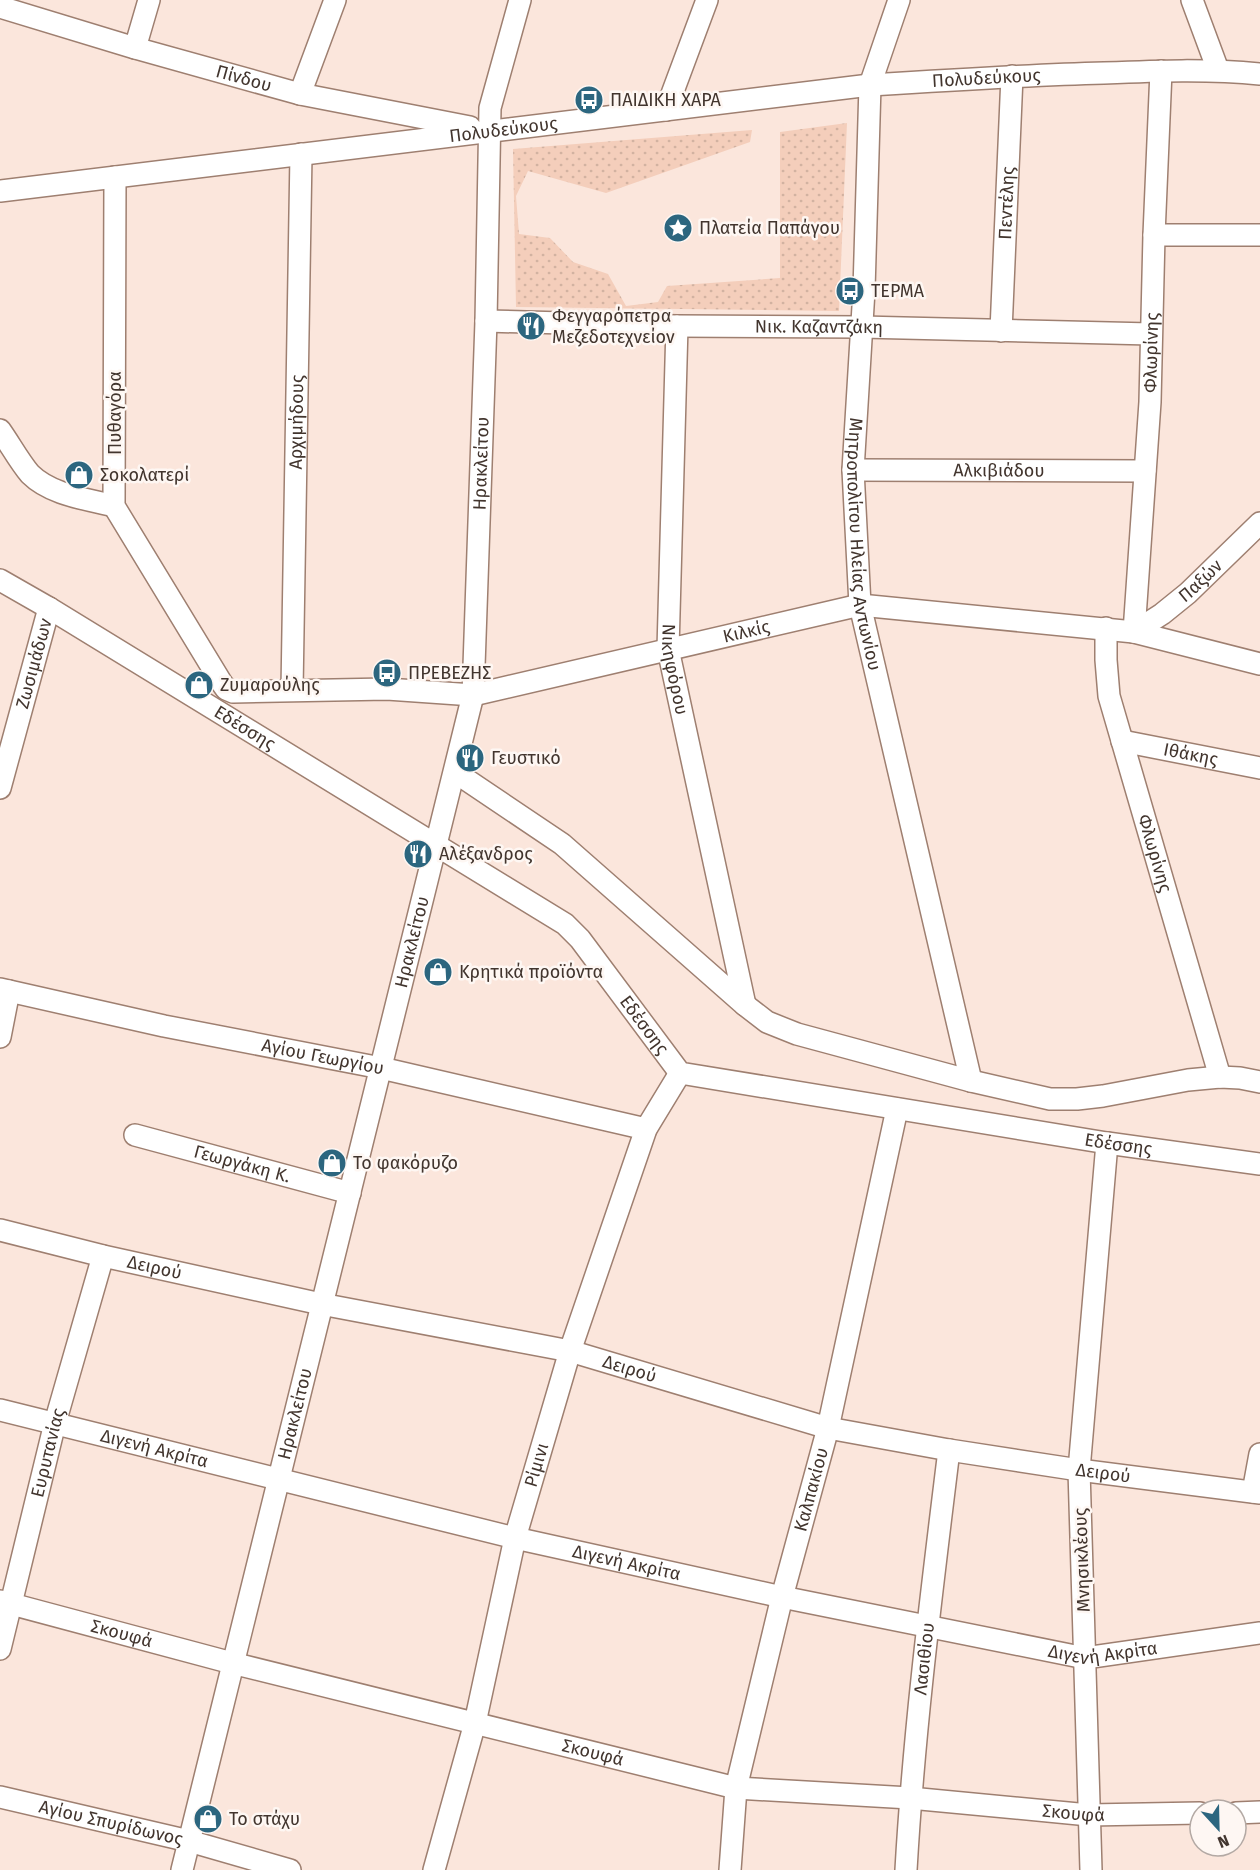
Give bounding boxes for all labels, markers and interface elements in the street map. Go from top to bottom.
street label: Πίνδου [213,60,274,97]
street label: Πολυδεύκους [931,64,1042,92]
bus stop icon: ΠΑΙΔΙΚΗ ΧΑΡΑ [573,84,605,116]
place label: ΠΑΙΔΙΚΗ ΧΑΡΑ [610,89,722,111]
street label: Πολυδεύκους [448,112,559,147]
street label: Πεντέλης [994,165,1019,240]
place icon: Πλατεία Παπάγου [662,212,694,244]
place label: Πλατεία Παπάγου [699,217,840,239]
bus stop icon: ΤΕΡΜΑ [834,275,866,307]
place label: ΤΕΡΜΑ [871,280,925,302]
place label: Φεγγαρόπετρα Μεζεδοτεχνείον [552,305,675,348]
restaurant icon: Φεγγαρόπετρα Μεζεδοτεχνείον [515,310,547,342]
street label: Φλωρίνης [1139,312,1163,393]
street label: Νικ. Καζαντζάκη [755,315,883,339]
street label: Πυθαγόρα [104,371,126,455]
street label: Αρχιμήδους [285,374,308,470]
street label: Ηρακλείτου [468,416,494,511]
street label: Μητροπολίτου Ηλείας Αντωνίου [842,417,886,673]
shop icon: Σοκολατερί [63,459,95,491]
street label: Αλκιβιάδου [953,459,1045,482]
place label: Σοκολατερί [100,464,189,486]
street label: Παξών [1174,555,1227,607]
street label: Κιλκίς [721,615,772,648]
street label: Ζωσιμάδων [11,616,57,711]
street label: Νικηφόρου [657,623,693,717]
bus stop icon: ΠΡΕΒΕΖΗΣ [371,657,403,689]
place label: ΠΡΕΒΕΖΗΣ [408,662,491,684]
shop icon: Ζυμαρούλης [183,669,215,701]
place label: Ζυμαρούλης [220,674,320,696]
street label: Εδέσσης [210,701,280,755]
street label: Ιθάκης [1162,738,1220,771]
restaurant icon: Γευστικό [454,742,486,774]
place label: Γευστικό [491,747,561,769]
street label: Φλωρίνης [1133,812,1177,896]
restaurant icon: Αλέξανδρος [402,838,434,870]
place label: Αλέξανδρος [439,843,533,865]
street label: Ηρακλείτου [390,894,434,990]
shop icon: Κρητικά προϊόντα [422,956,454,988]
place label: Κρητικά προϊόντα [459,961,603,983]
street label: Εδέσσης [615,991,674,1059]
street label: Αγίου Γεωργίου [260,1034,386,1079]
street label: Εδέσσης [1083,1128,1154,1160]
street label: Γεωργάκη Κ. [192,1140,293,1187]
shop icon: Το φακόρυζο [316,1147,348,1179]
place label: Το φακόρυζο [353,1152,458,1174]
street label: Δειρού [125,1251,184,1284]
street label: Δειρού [600,1350,659,1387]
street label: Ηρακλείτου [273,1366,317,1462]
street label: Ευρυτανίας [26,1405,70,1500]
street label: Διγενή Ακρίτα [98,1424,210,1472]
street label: Ρίμινι [520,1440,553,1490]
street label: Καλπακίου [789,1445,833,1534]
street label: Δειρού [1074,1459,1132,1487]
street label: Μνησικλέους [1069,1507,1095,1613]
street label: Διγενή Ακρίτα [570,1540,683,1585]
street label: Σκουφά [89,1615,155,1652]
street label: Λασιθίου [909,1621,939,1696]
street label: Διγενή Ακρίτα [1046,1637,1159,1670]
street label: Σκουφά [560,1734,626,1771]
street label: Αγίου Σπυρίδωνος [37,1795,186,1850]
north arrow [1188,1798,1248,1858]
street label: Σκουφά [1041,1800,1105,1826]
shop icon: Το στάχυ [192,1803,224,1835]
place label: Το στάχυ [229,1808,300,1830]
text: N [1215,1831,1232,1852]

